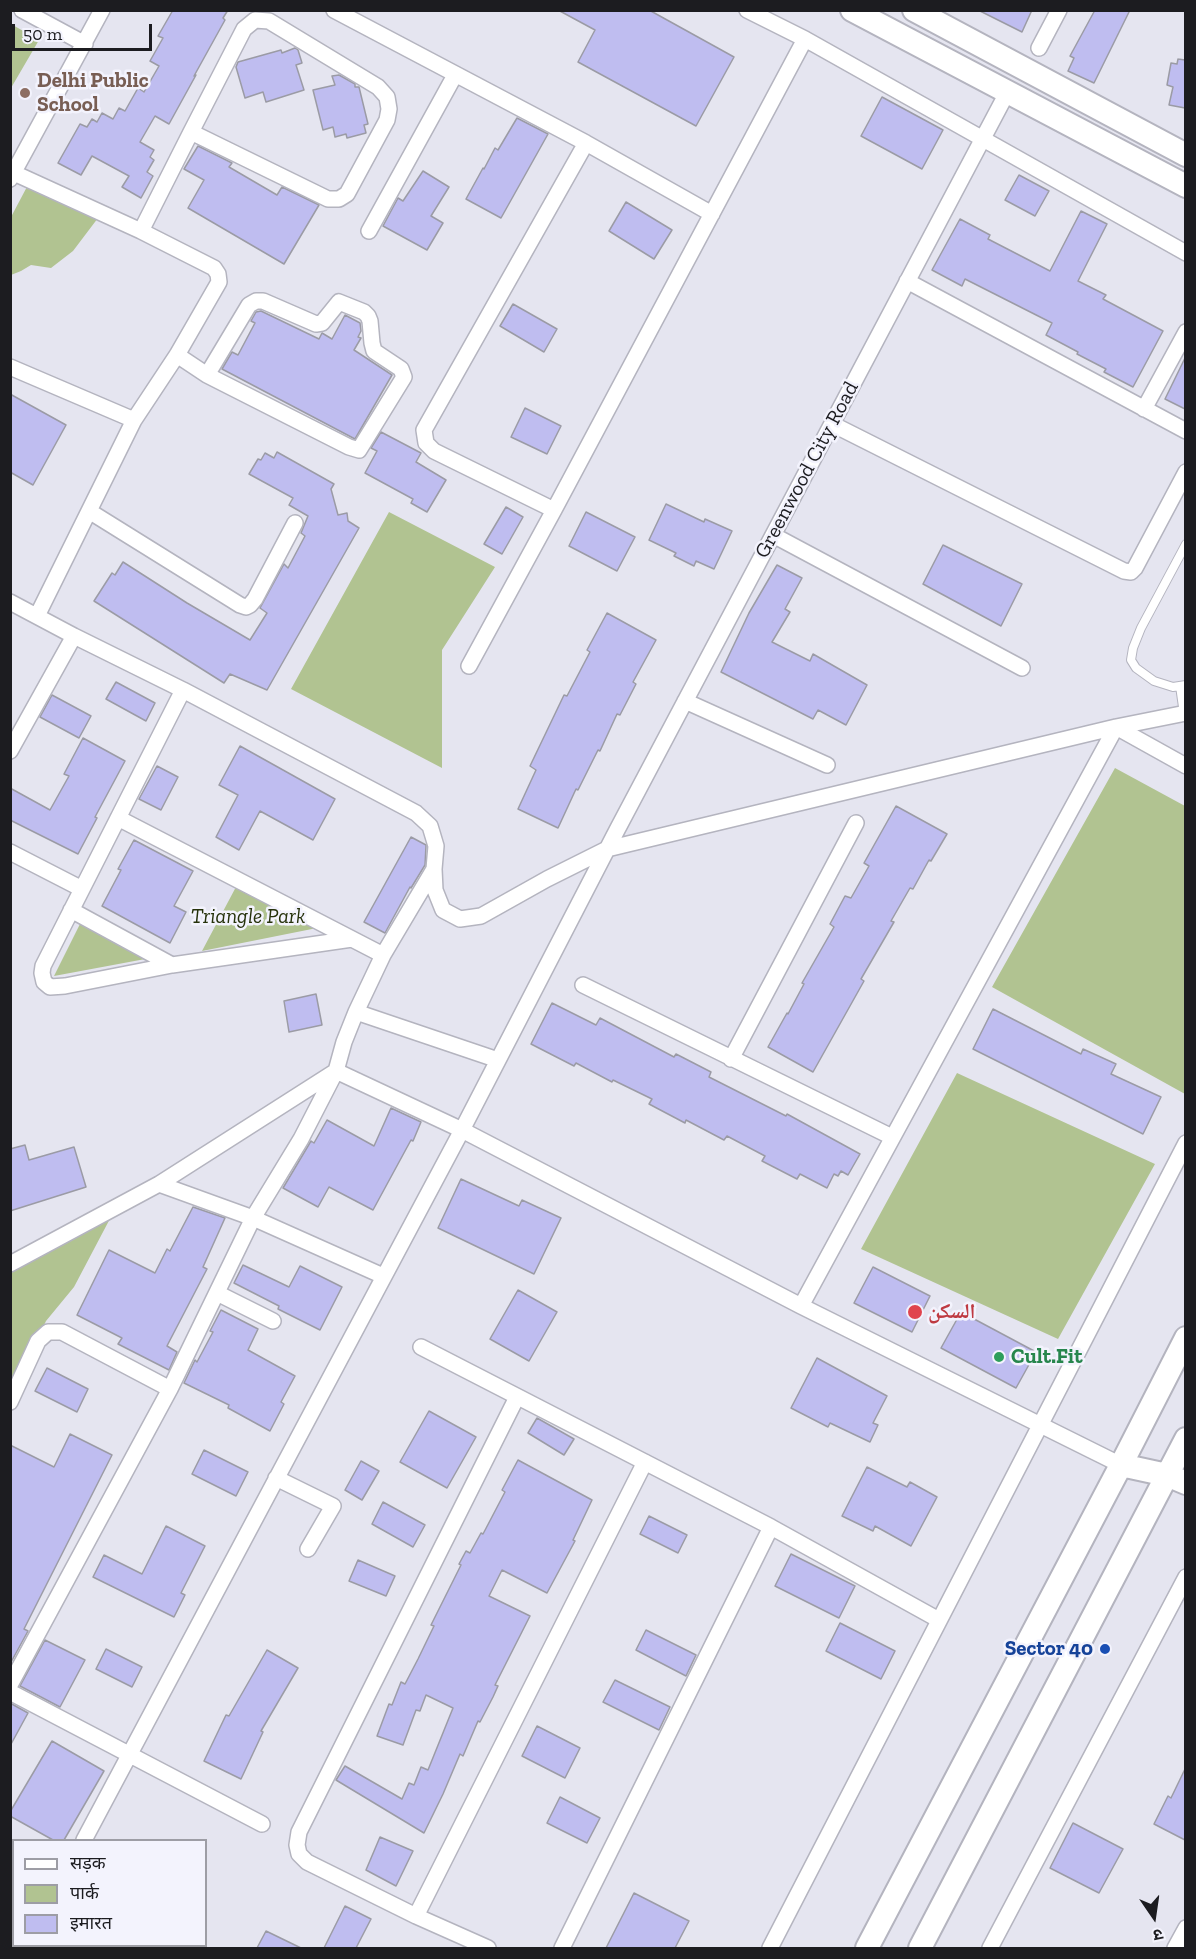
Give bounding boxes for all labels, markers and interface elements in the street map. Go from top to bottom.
scale bar [15,12,154,50]
text: 50 m [23,23,62,45]
place label: Delhi Public School [37,68,149,118]
marker: Delhi Public School [18,86,32,100]
street label: Greenwood City Road [750,377,864,563]
park label: Triangle Park [191,904,305,930]
place label: السكن [928,1299,976,1325]
marker: السكن [906,1303,924,1321]
place label: Cult.Fit [1011,1344,1082,1370]
marker: Cult.Fit [992,1350,1006,1364]
place label: Sector 40 [1005,1636,1093,1662]
marker: Sector 40 [1098,1642,1112,1656]
legend [12,1839,207,1947]
text: सड़क [70,1852,106,1874]
text: पार्क [70,1882,99,1904]
north arrow [1124,1887,1184,1947]
text: इमारत [70,1912,112,1934]
text: उ [1151,1925,1165,1945]

